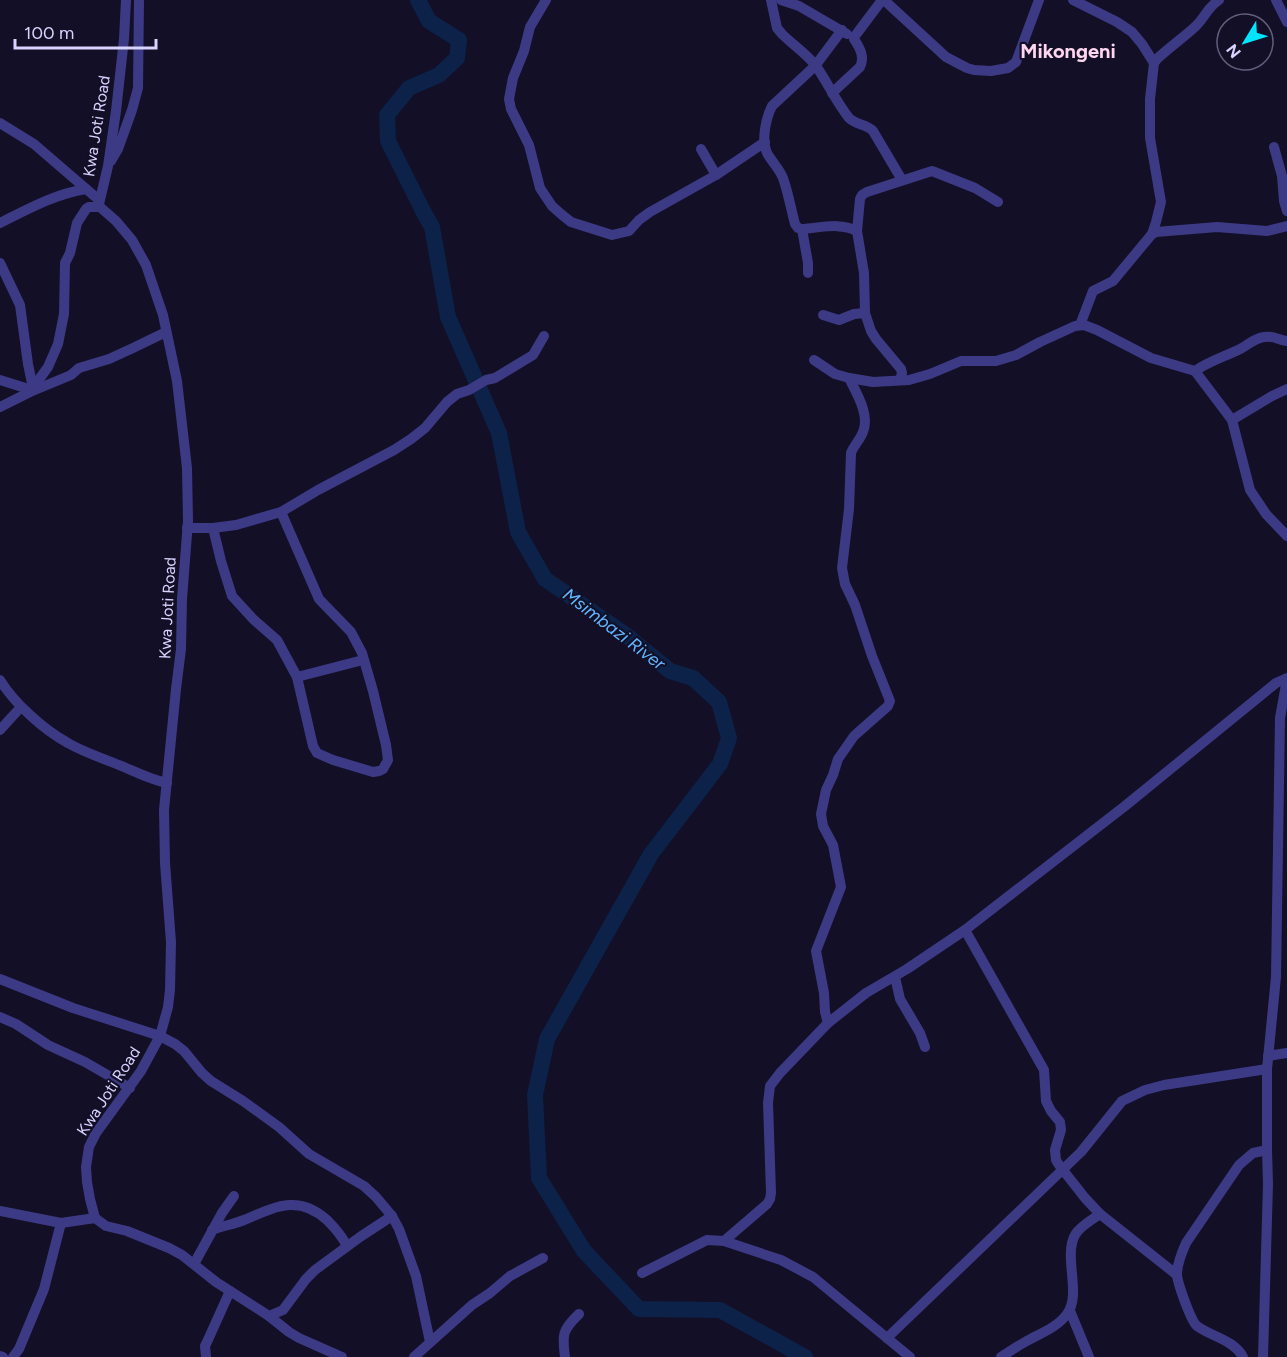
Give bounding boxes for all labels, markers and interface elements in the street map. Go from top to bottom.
scale bar [15,12,156,50]
north arrow [1215,12,1275,72]
text: 100 m [24,22,74,44]
district label: Mikongeni [1020,39,1116,63]
text: N [1222,40,1245,62]
street label: Kwa Joti Road [79,74,114,178]
street label: Kwa Joti Road [155,557,180,660]
water label: Msimbazi River [559,583,670,675]
street label: Kwa Joti Road [73,1043,144,1139]

